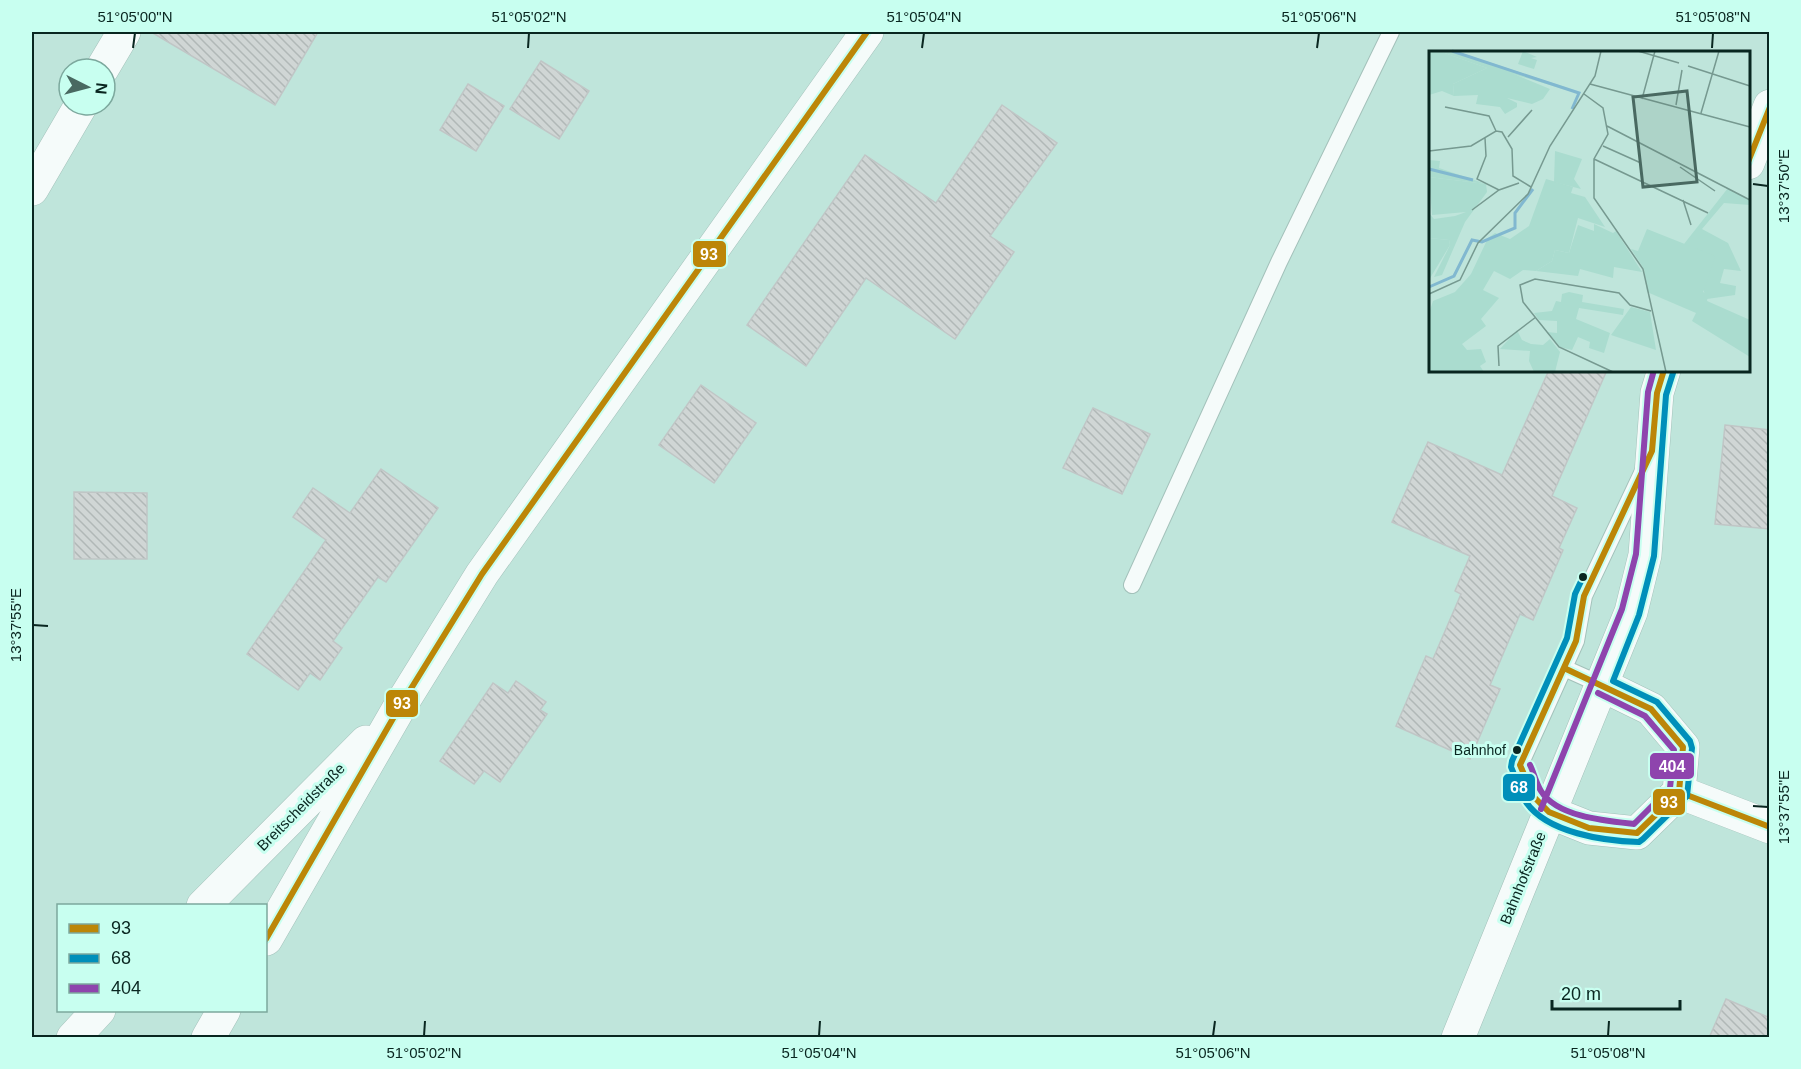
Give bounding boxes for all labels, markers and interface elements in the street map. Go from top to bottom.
text: 51°05'00"N [97,8,173,25]
text: 51°05'02"N [491,8,567,25]
text: 51°05'04"N [886,8,962,25]
text: 51°05'06"N [1281,8,1357,25]
text: 51°05'08"N [1675,8,1751,25]
inset map [1429,51,1750,372]
north arrow [57,57,117,117]
text: N [92,82,110,95]
text: 13°37'50"E [1775,149,1792,223]
line badge: 93 [692,240,727,268]
text: 93 [700,246,718,263]
unlabelled marker [1577,571,1589,583]
text: 13°37'55"E [7,588,24,662]
line badge: 93 [385,689,419,718]
text: 93 [393,695,411,712]
place label: Bahnhof [1454,742,1506,758]
marker: Bahnhof [1511,744,1523,756]
line badge: 404 [1649,752,1695,780]
text: 404 [1659,758,1685,775]
street label: Breitscheidstraße [253,759,348,854]
text: 13°37'55"E [1775,770,1792,844]
line badge: 68 [1502,773,1536,802]
text: 68 [1510,779,1528,796]
line badge: 93 [1652,788,1686,816]
text: 93 [1660,794,1678,811]
street label: Bahnhofstraße [1496,829,1549,927]
legend [57,904,267,1012]
text: 93 [111,918,131,938]
text: 68 [111,948,131,968]
scale bar [1552,973,1680,1011]
text: 404 [111,978,141,998]
text: 20 m [1561,984,1601,1004]
text: 51°05'02"N [386,1044,462,1061]
text: 51°05'04"N [781,1044,857,1061]
text: 51°05'06"N [1175,1044,1251,1061]
text: 51°05'08"N [1570,1044,1646,1061]

